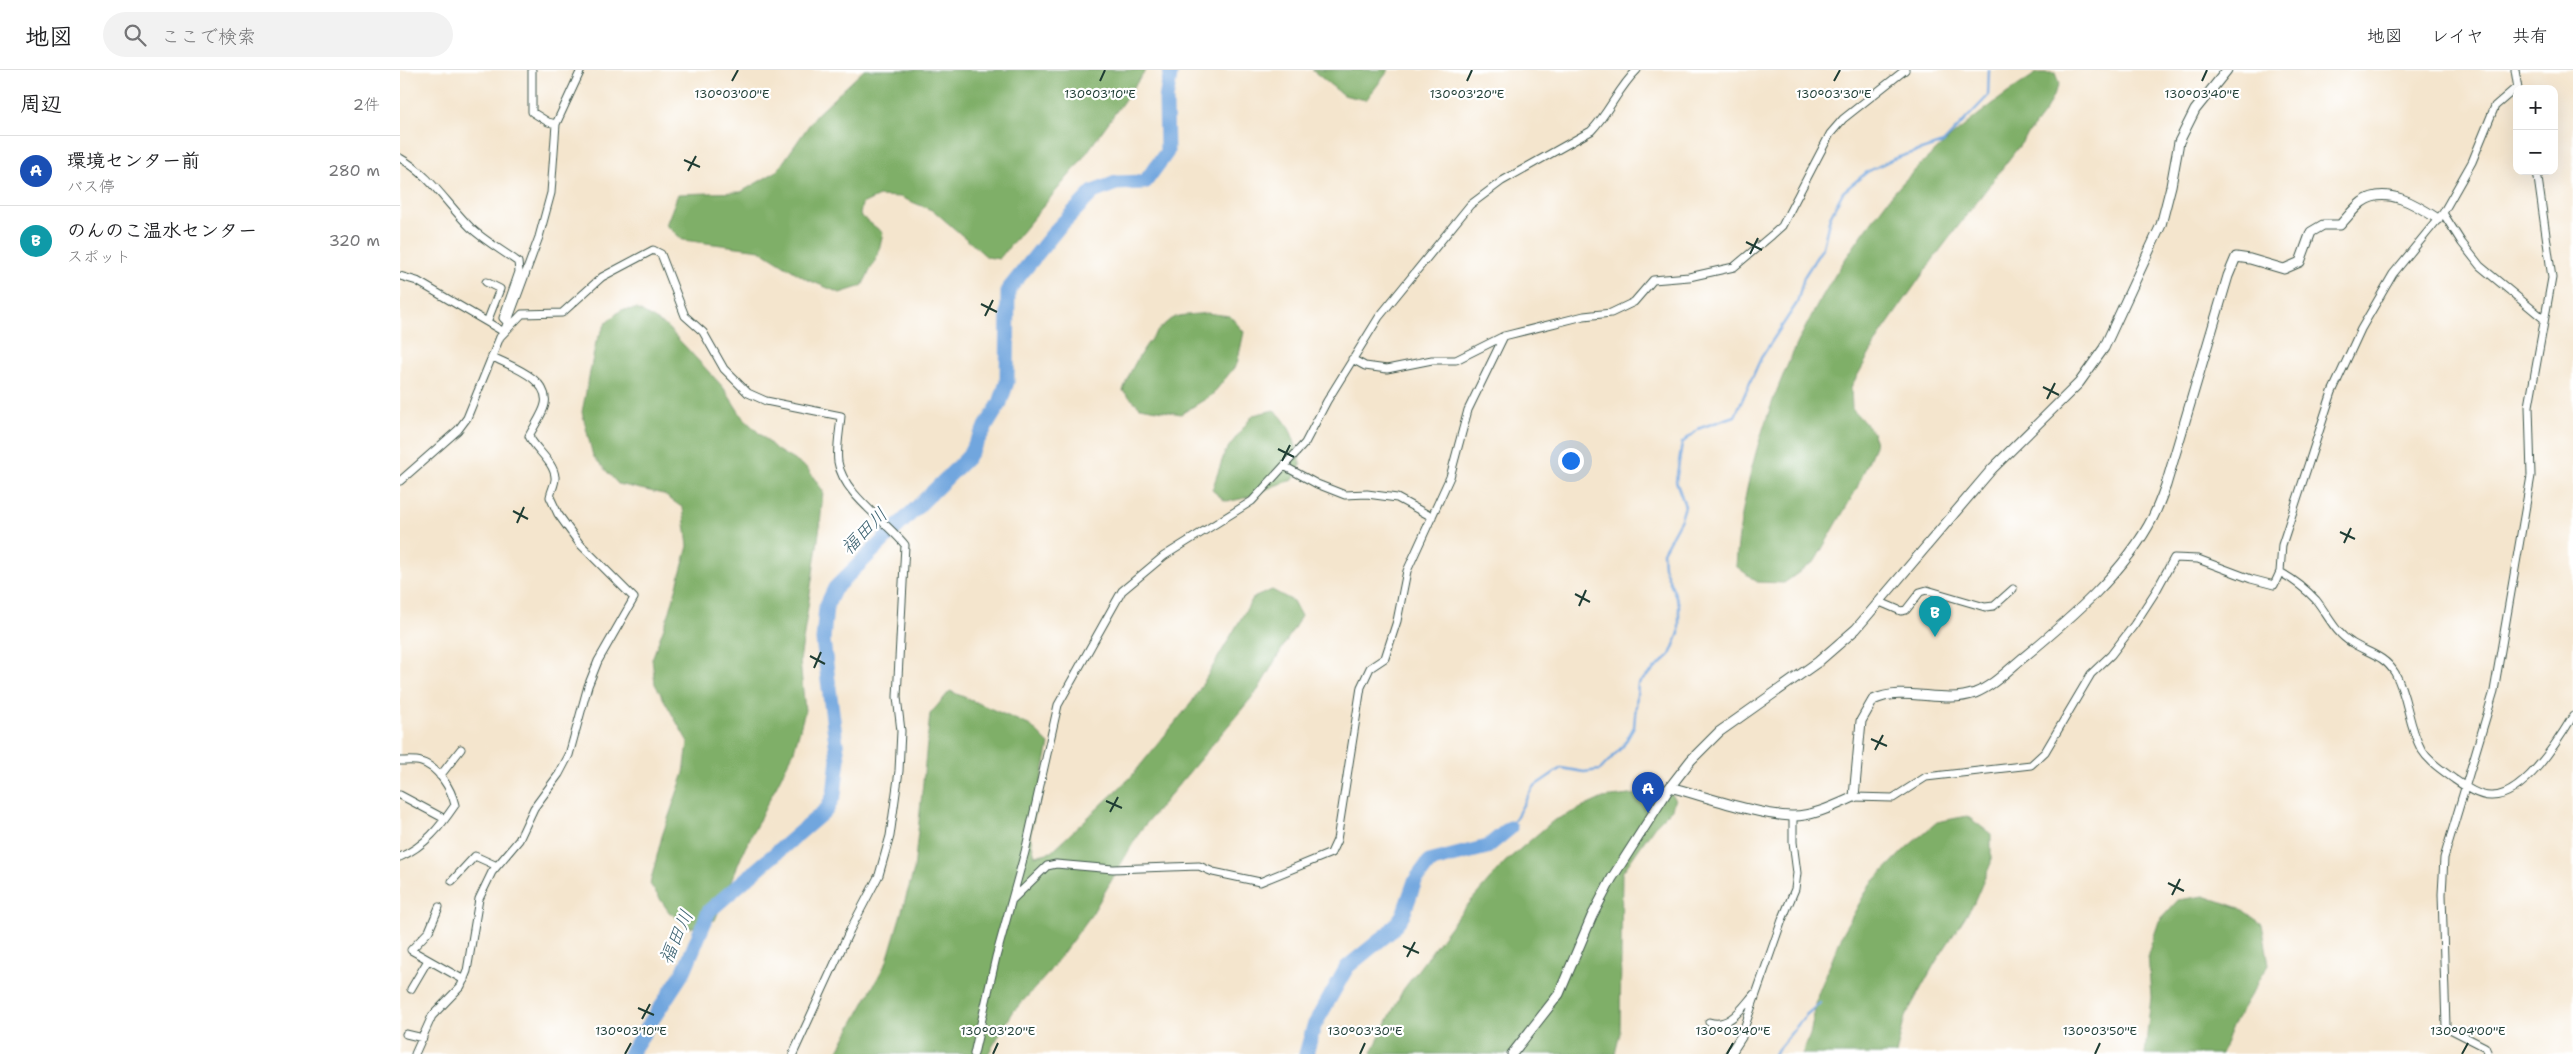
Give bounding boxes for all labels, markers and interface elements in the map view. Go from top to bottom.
search box [103,12,453,57]
text: 地図 [25,21,73,53]
icon: search [121,21,149,49]
text: ここで検索 [161,24,256,49]
text: 地図 [2367,24,2403,48]
text: レイヤ [2431,24,2484,48]
text: 共有 [2512,24,2548,48]
map controls [2513,85,2558,175]
button: + [2513,85,2558,130]
text: 130°03'00"E [695,86,769,102]
text: 130°03'10"E [1064,86,1136,102]
text: 130°03'20"E [1430,86,1504,102]
text: 130°03'30"E [1797,86,1871,102]
text: 130°03'40"E [2165,86,2239,102]
text: 周辺 [20,90,62,118]
text: 2件 [353,94,380,115]
button: − [2513,130,2558,175]
text: 環境センター前 [67,148,200,173]
text: A [30,160,42,181]
text: 280 m [328,160,380,181]
text: バス停 [67,176,115,197]
text: のんのこ温水センター [67,218,257,243]
text: B [31,230,41,251]
text: 320 m [329,230,380,251]
text: スポット [67,246,131,267]
your location [1558,448,1584,474]
water label: 福田川 [835,502,893,560]
pin: B [1919,596,1951,637]
pin: A [1632,772,1664,813]
water label: 福田川 [653,906,699,968]
text: 130°03'10"E [595,1023,667,1039]
text: 130°03'20"E [961,1023,1035,1039]
text: 130°03'30"E [1328,1023,1402,1039]
text: 130°03'40"E [1696,1023,1770,1039]
text: 130°03'50"E [2063,1023,2137,1039]
text: 130°04'00"E [2430,1023,2506,1039]

